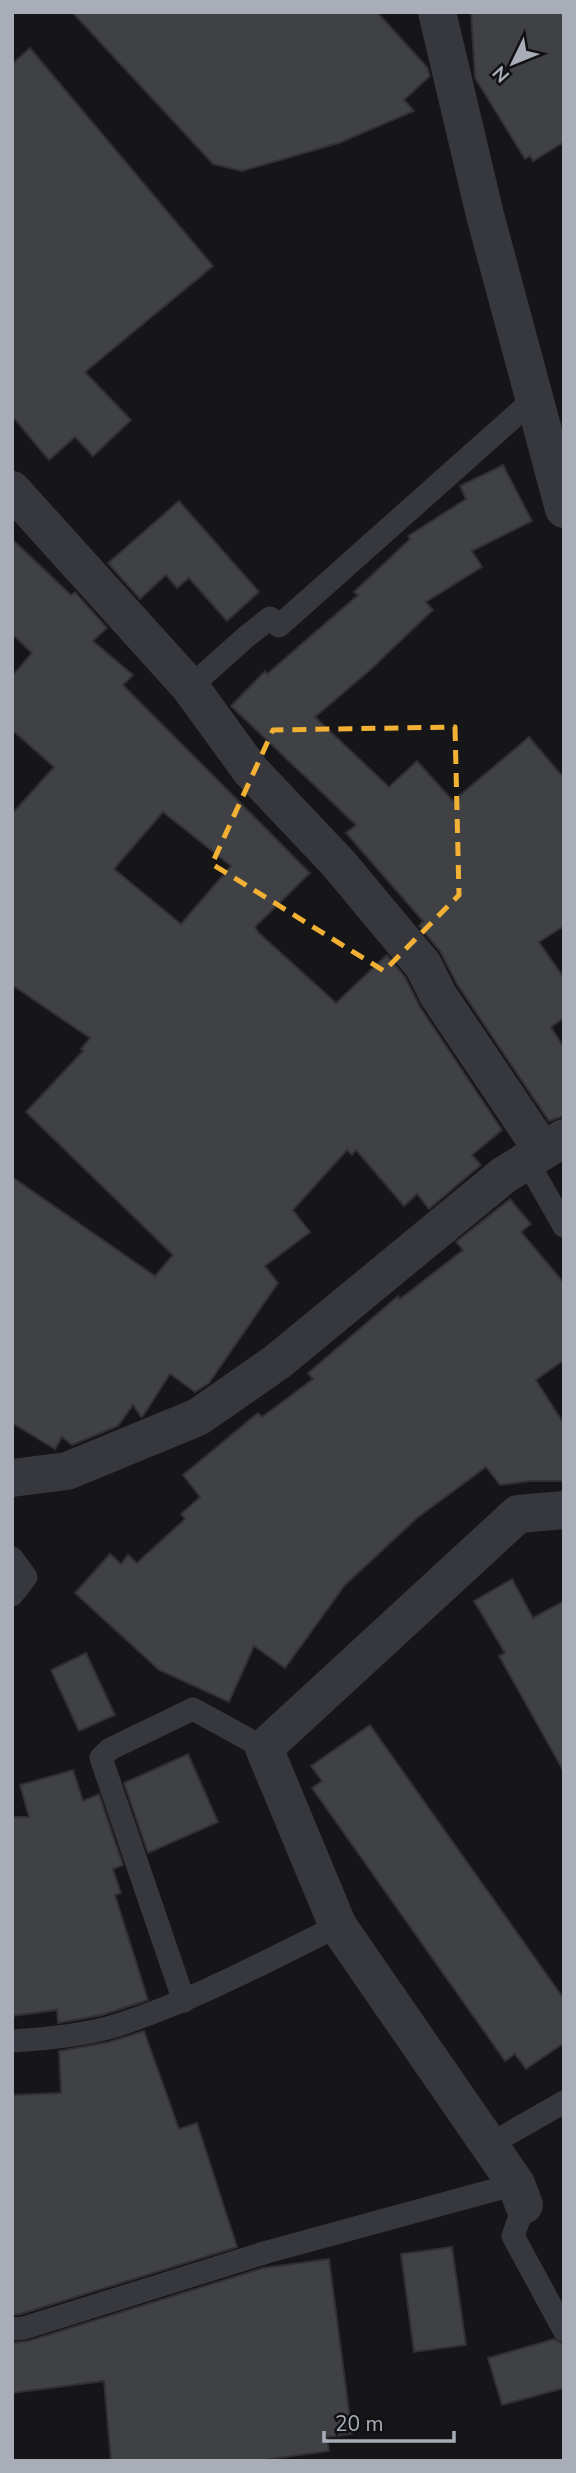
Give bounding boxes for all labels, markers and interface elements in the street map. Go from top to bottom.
north arrow [478,28,548,98]
text: N [487,60,516,88]
scale bar [324,2400,454,2444]
text: 20 m [335,2410,384,2438]

